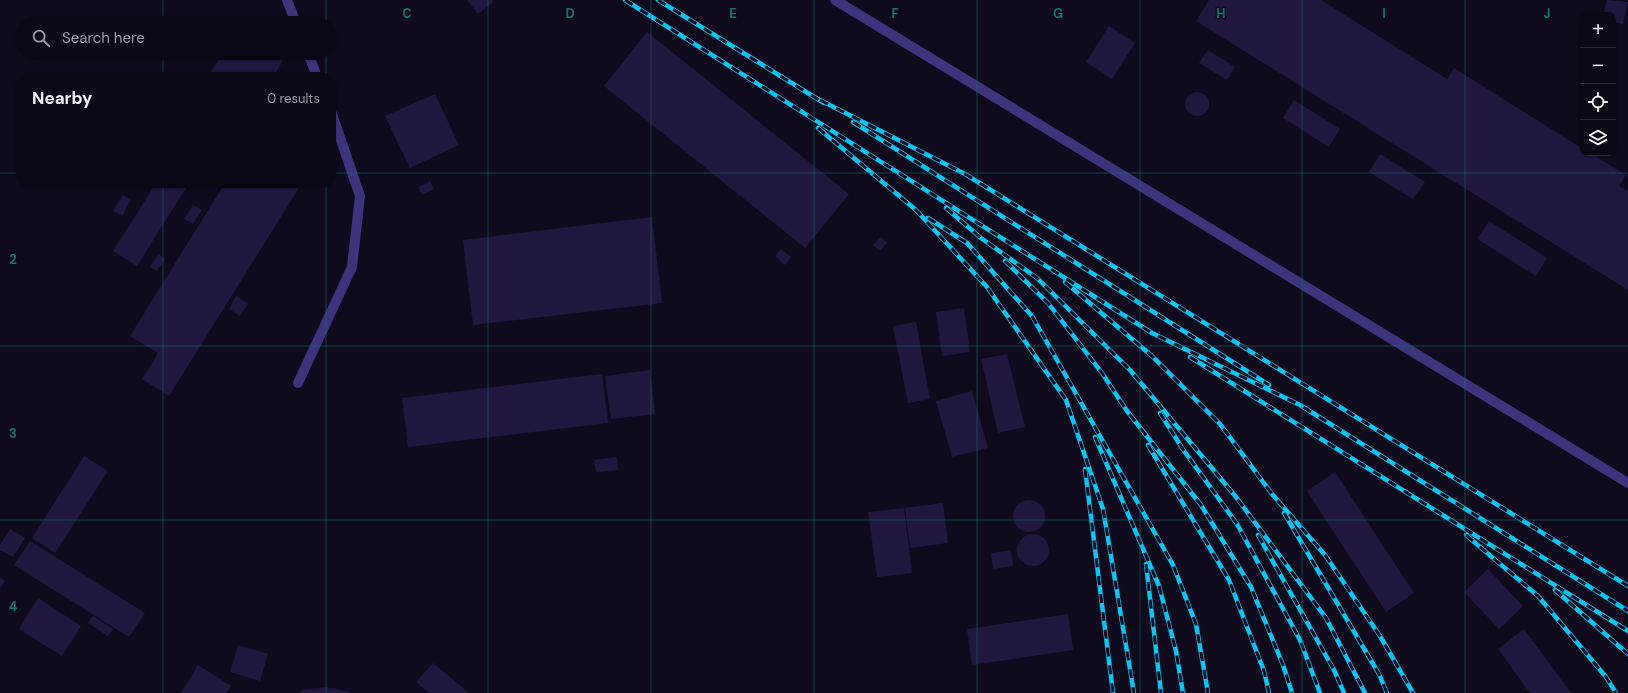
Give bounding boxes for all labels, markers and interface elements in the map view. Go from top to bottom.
text: C [402,5,412,22]
text: D [565,5,575,22]
text: E [729,5,737,22]
text: F [891,5,899,22]
text: G [1053,5,1063,22]
text: H [1216,5,1226,22]
text: I [1382,5,1386,22]
text: J [1543,5,1551,22]
map controls [1580,12,1616,156]
button: + [1580,12,1616,48]
search box [16,16,336,60]
icon: search [30,27,52,49]
text: Search here [62,28,145,48]
button: − [1580,48,1616,84]
button: locate [1580,84,1616,120]
text: Nearby [32,87,92,109]
text: 0 results [267,90,320,107]
button: layers [1580,120,1616,156]
text: 2 [9,251,17,268]
text: 3 [9,425,17,442]
text: 4 [9,598,17,615]

